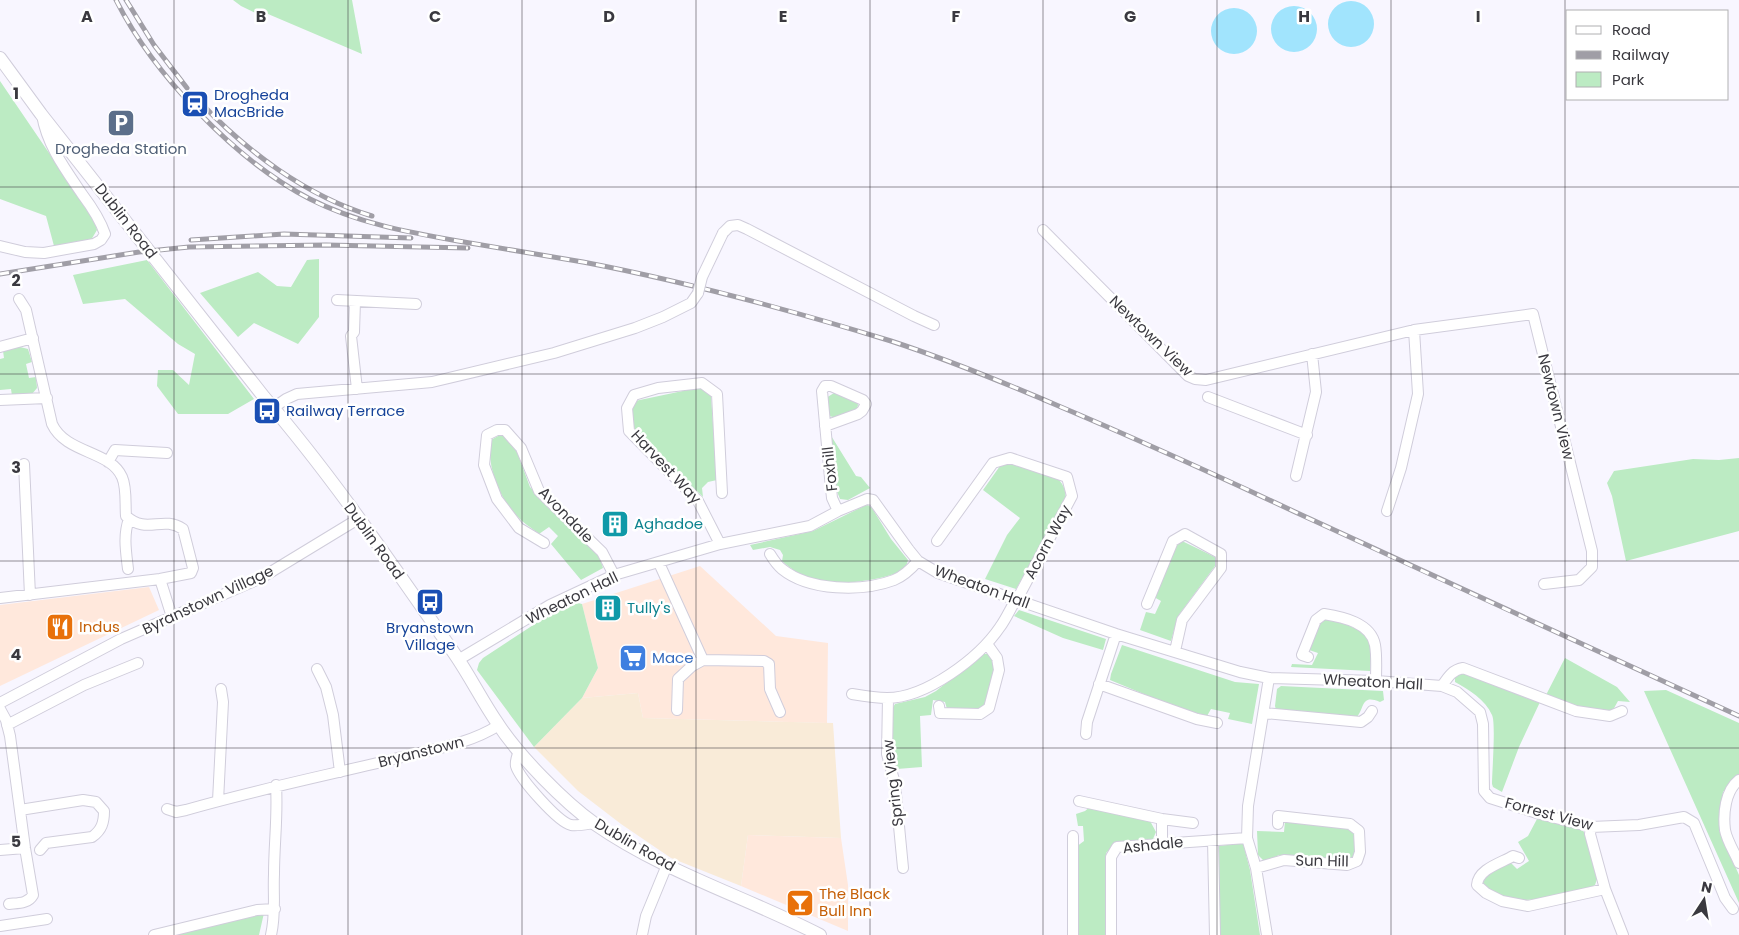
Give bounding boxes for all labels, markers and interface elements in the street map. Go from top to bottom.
text: A [81,5,93,28]
text: B [256,5,266,28]
text: C [429,5,441,28]
text: D [603,5,615,28]
text: E [779,5,787,28]
text: F [952,5,961,28]
text: G [1124,5,1136,28]
text: H [1298,5,1310,28]
text: I [1476,5,1480,28]
legend [1566,10,1729,100]
text: Road [1612,19,1651,40]
text: Railway [1612,44,1670,65]
text: Park [1612,69,1644,90]
text: 1 [13,82,19,105]
place label: Drogheda MacBride [214,84,289,122]
station icon: Drogheda MacBride [180,89,210,119]
parking icon: Drogheda Station [106,108,136,138]
place label: Drogheda Station [55,138,187,159]
street label: Dublin Road [90,179,162,263]
text: 2 [11,269,21,292]
street label: Newtown View [1105,290,1198,381]
street label: Newtown View [1533,352,1580,463]
bus stop icon: Railway Terrace [252,396,282,426]
place label: Railway Terrace [286,400,405,421]
street label: Harvest Way [627,425,707,509]
street label: Foxhill [817,446,842,493]
text: 3 [11,456,21,479]
street label: Avondale [534,482,599,547]
street label: Dublin Road [339,498,409,583]
street label: Acorn Way [1019,500,1076,583]
building icon: Aghadoe [600,509,630,539]
place label: Aghadoe [634,513,703,534]
street label: Byranstown Village [139,560,277,639]
street label: Wheaton Hall [931,560,1033,614]
street label: Wheaton Hall [522,566,621,629]
bus stop icon: Bryanstown Village [415,587,445,617]
building icon: Tully's [593,593,623,623]
place label: Tully's [627,597,671,618]
restaurant icon: Indus [45,612,75,642]
place label: Indus [79,616,120,637]
place label: Bryanstown Village [386,617,474,655]
text: 4 [11,643,22,666]
supermarket icon: Mace [618,643,648,673]
place label: Mace [652,647,693,668]
street label: Wheaton Hall [1322,668,1424,695]
street label: Bryanstown [376,731,466,772]
street label: Spring View [877,738,908,828]
street label: Forrest View [1503,792,1596,836]
street label: Dublin Road [591,813,680,876]
text: 5 [11,830,21,853]
street label: Ashdale [1122,831,1184,858]
street label: Sun Hill [1295,850,1349,871]
north arrow [1679,875,1729,925]
text: N [1699,876,1714,898]
place label: The Black Bull Inn [819,883,890,921]
bar icon: The Black Bull Inn [785,888,815,918]

